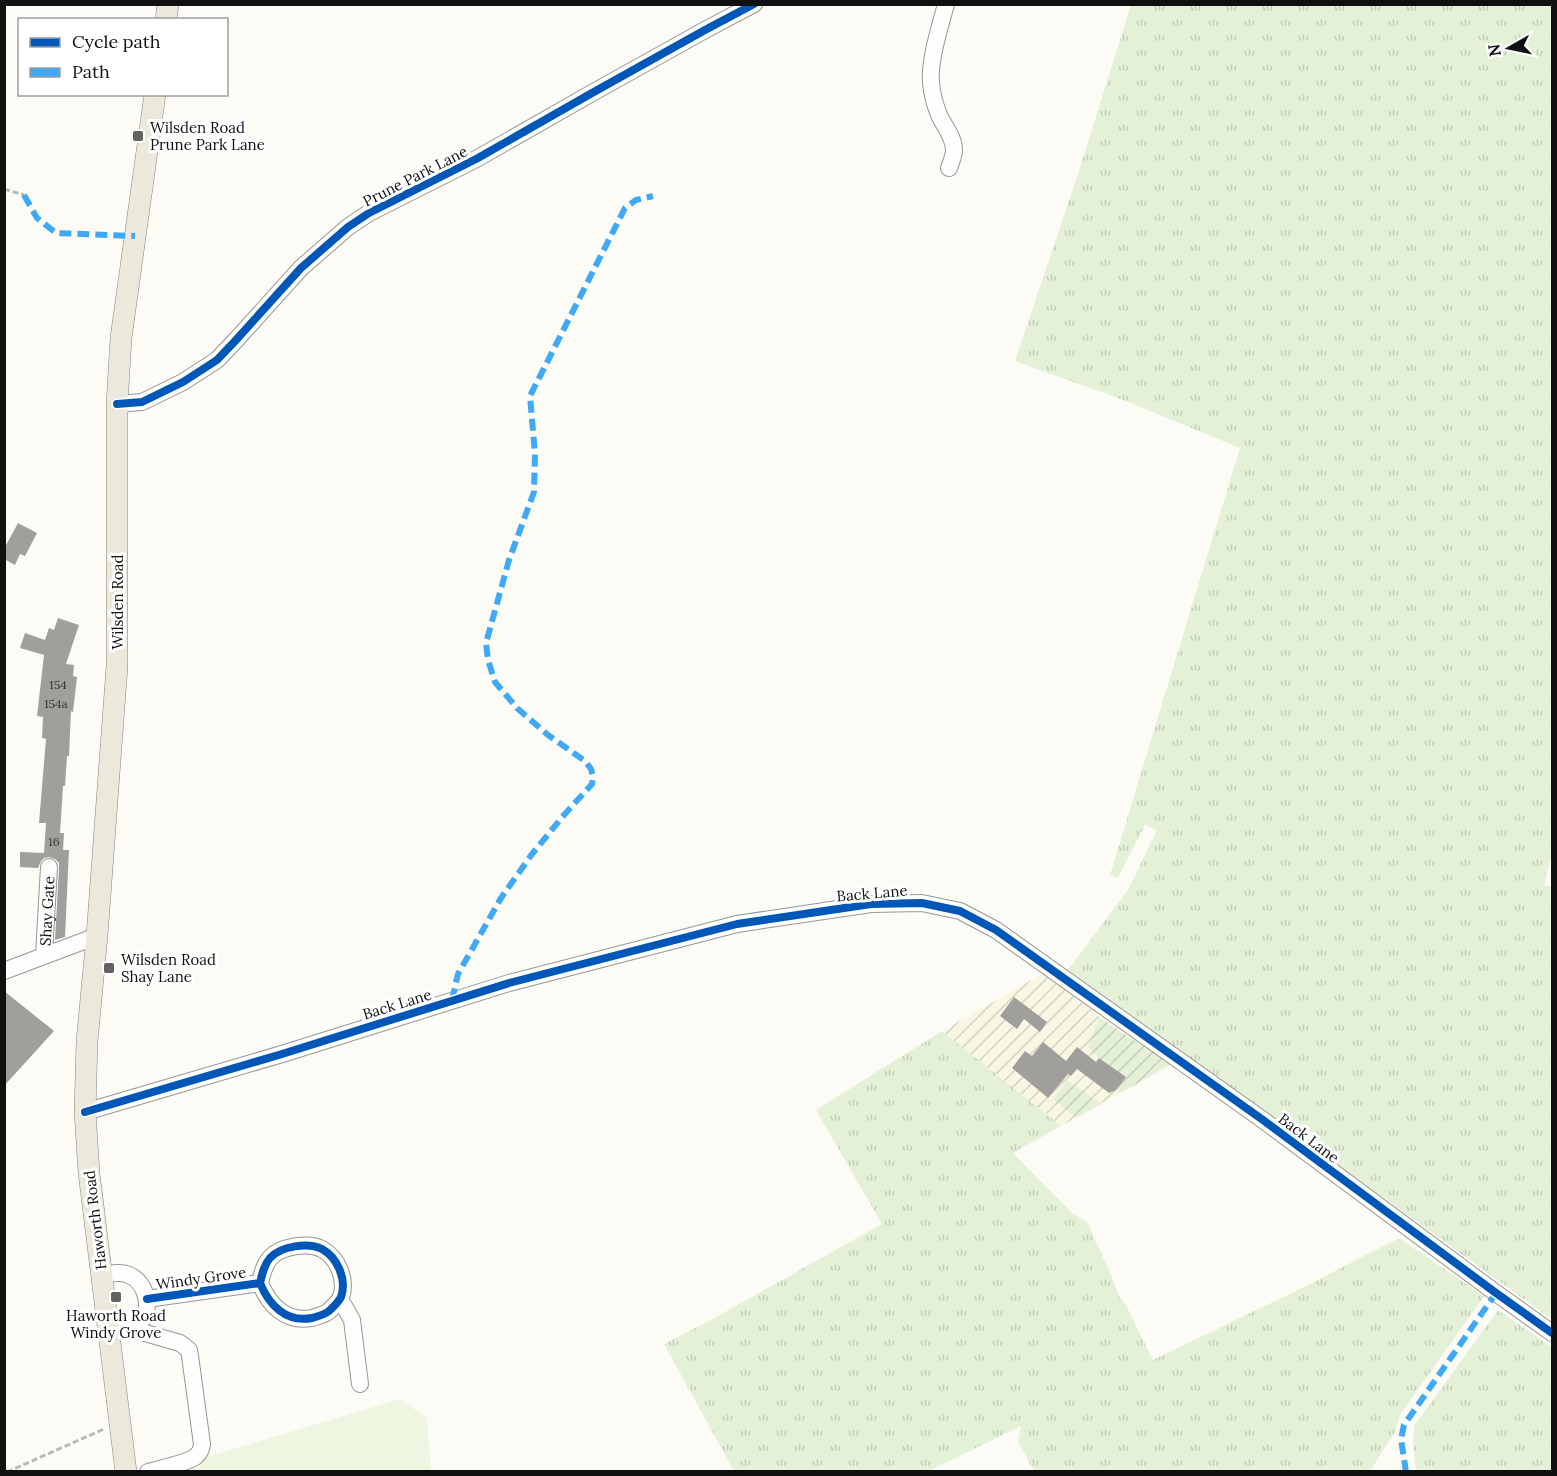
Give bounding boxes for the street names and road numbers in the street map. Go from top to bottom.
street label: Prune Park Lane [360,141,470,211]
street label: Wilsden Road [108,555,127,649]
street label: Shay Gate [35,876,58,947]
street label: Back Lane [836,880,908,906]
street label: Back Lane [360,985,434,1023]
street label: Back Lane [1275,1109,1343,1167]
street label: Haworth Road [79,1169,111,1271]
street label: Windy Grove [155,1262,247,1294]

